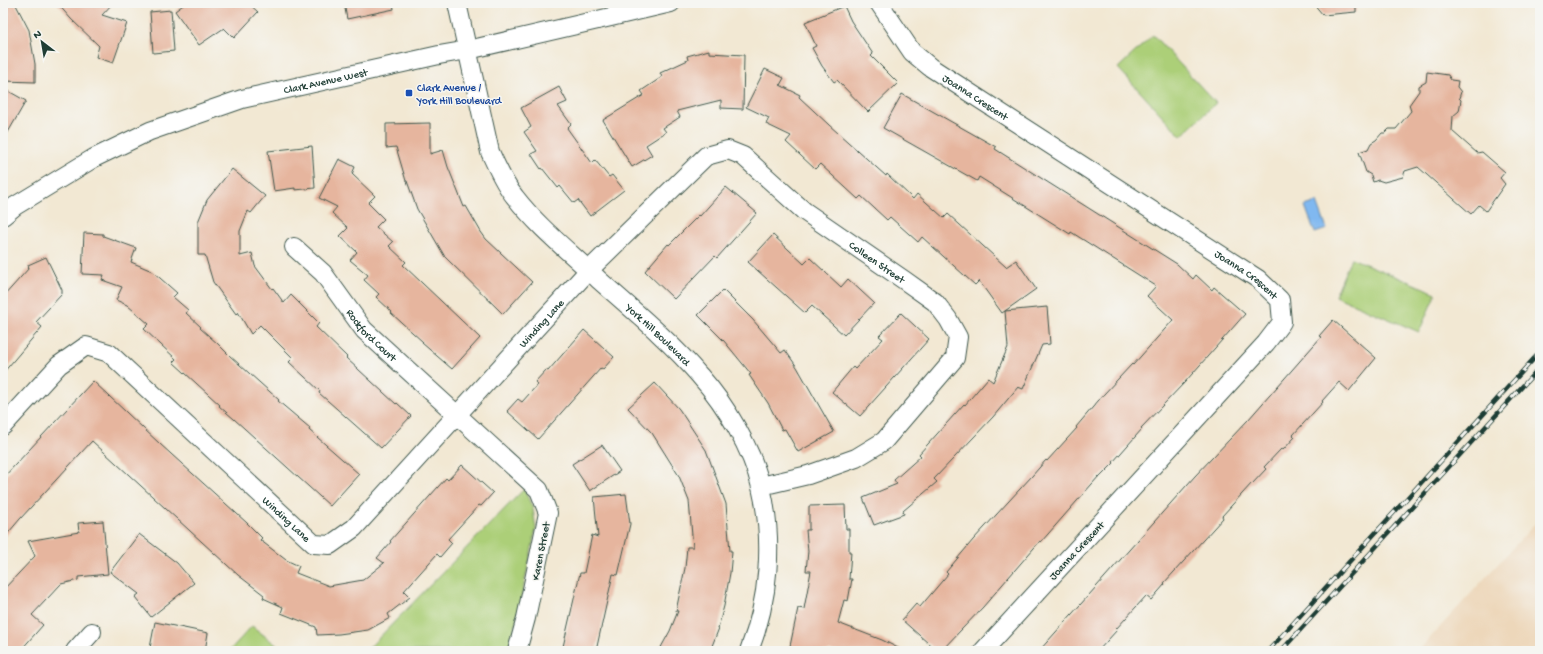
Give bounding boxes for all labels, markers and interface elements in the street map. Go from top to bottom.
north arrow [22,22,62,62]
text: N [32,28,44,42]
street label: Clark Avenue West [283,67,370,97]
street label: Joanna Crescent [940,73,1011,125]
place label: Clark Avenue / York Hill Boulevard [416,83,503,108]
marker: Clark Avenue / York Hill Boulevard [404,88,414,98]
street label: Colleen Street [846,240,908,288]
street label: Joanna Crescent [1212,249,1280,304]
street label: Winding Lane [517,297,568,351]
street label: York Hill Boulevard [622,302,693,370]
street label: Rockford Court [343,307,399,366]
street label: Winding Lane [259,495,312,546]
street label: Joanna Crescent [1047,519,1109,583]
street label: Karen Street [530,520,554,581]

